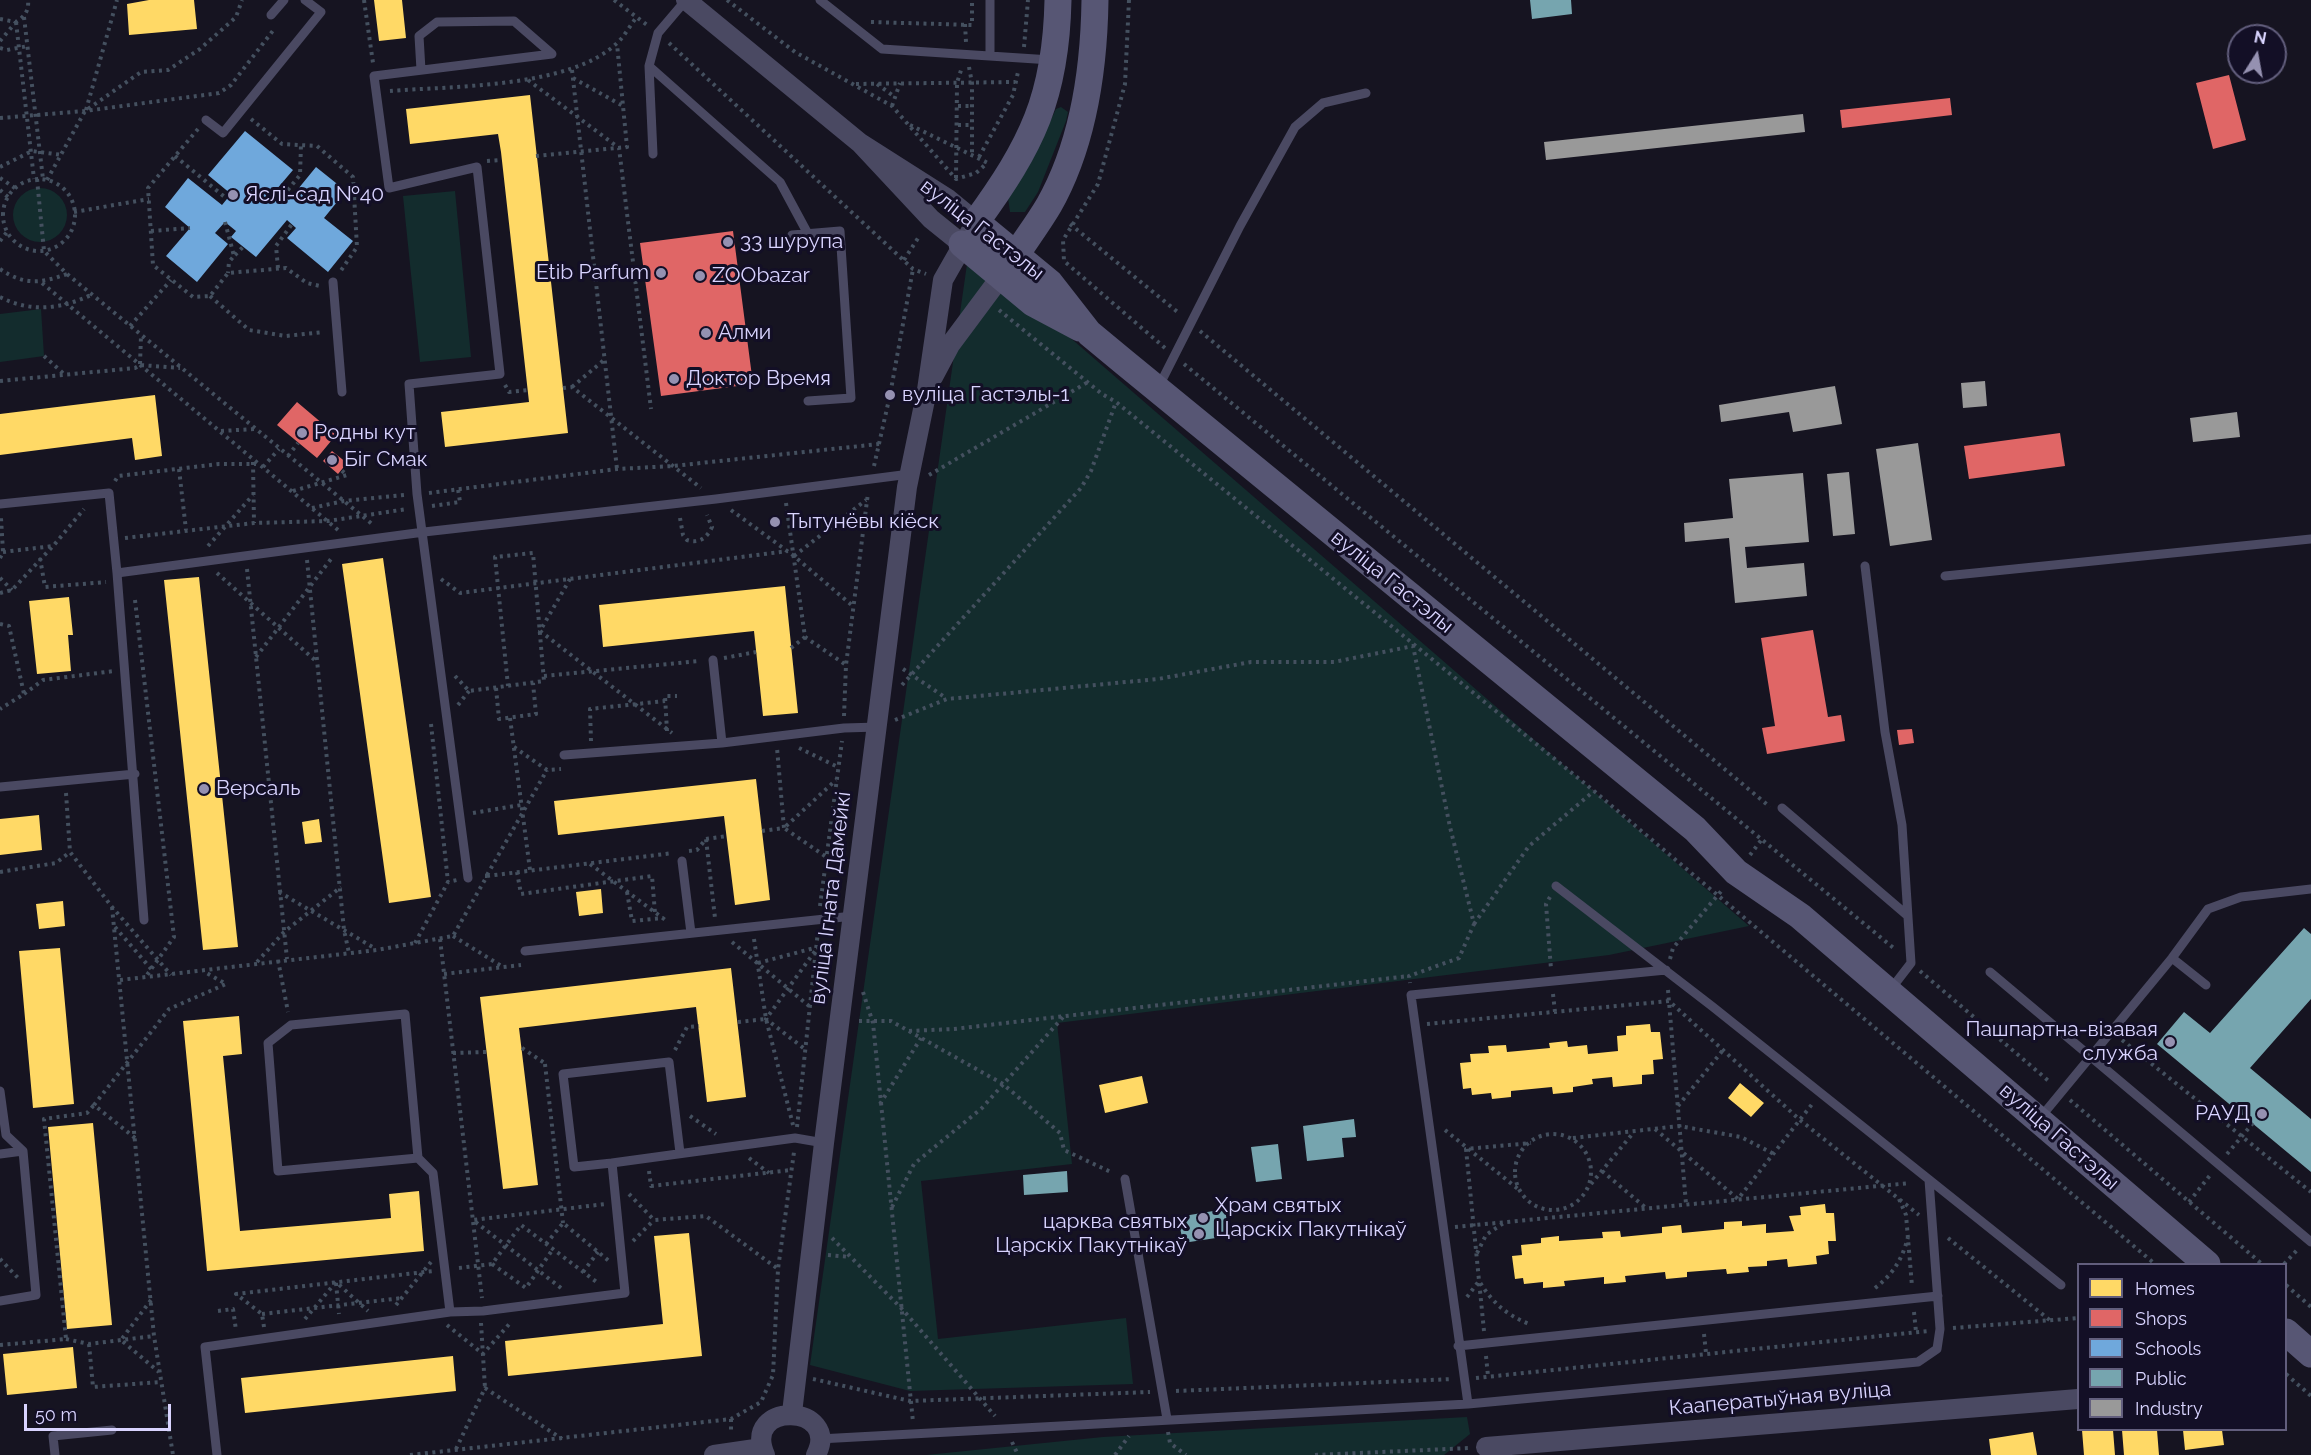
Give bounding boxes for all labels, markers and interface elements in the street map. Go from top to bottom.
north arrow [2227,24,2287,84]
text: N [2252,27,2268,48]
street label: вуліца Гастэлы [915,174,1049,286]
place label: Яслі-сад №40 [245,182,384,208]
marker: Яслі-сад №40 [226,188,240,202]
place label: 33 шурупа [740,229,843,255]
marker: 33 шурупа [721,235,735,249]
place label: Etib Parfum [536,260,649,286]
place label: ZOObazar [712,263,810,289]
marker: Etib Parfum [654,266,668,280]
marker: ZOObazar [693,269,707,283]
place label: Алми [718,320,771,346]
marker: Алми [699,326,713,340]
place label: Доктор Время [686,366,831,392]
marker: Доктор Время [667,372,681,386]
place label: вуліца Гастэлы-1 [902,382,1070,408]
marker: вуліца Гастэлы-1 [883,388,897,402]
place label: Родны кут [314,420,416,446]
marker: Родны кут [295,426,309,440]
place label: Біг Смак [344,447,428,473]
marker: Біг Смак [325,453,339,467]
place label: Тытунёвы кіёск [787,509,939,535]
marker: Тытунёвы кіёск [768,515,782,529]
street label: вуліца Гастэлы [1326,525,1458,639]
place label: Версаль [216,776,300,802]
marker: Версаль [197,782,211,796]
street label: вуліца Ігната Дамейкі [805,790,857,1006]
place label: Пашпартна-візавая служба [1965,1017,2158,1067]
marker: Пашпартна-візавая служба [2163,1035,2177,1049]
street label: вуліца Гастэлы [1994,1078,2124,1196]
place label: РАУД [2195,1101,2250,1127]
marker: РАУД [2255,1107,2269,1121]
place label: Храм святых Царскіх Пакутнікаў [1215,1193,1407,1243]
place label: царква святых Царскіх Пакутнікаў [995,1209,1187,1259]
marker: Храм святых Царскіх Пакутнікаў [1196,1211,1210,1225]
marker: царква святых Царскіх Пакутнікаў [1192,1227,1206,1241]
legend [2077,1263,2287,1431]
text: Homes [2135,1278,2195,1299]
text: Shops [2135,1308,2187,1329]
text: Schools [2135,1338,2201,1359]
text: Public [2135,1368,2187,1389]
street label: Кааператыўная вуліца [1668,1377,1892,1421]
scale bar [27,1392,174,1430]
text: Industry [2135,1398,2203,1419]
text: 50 m [35,1404,77,1425]

